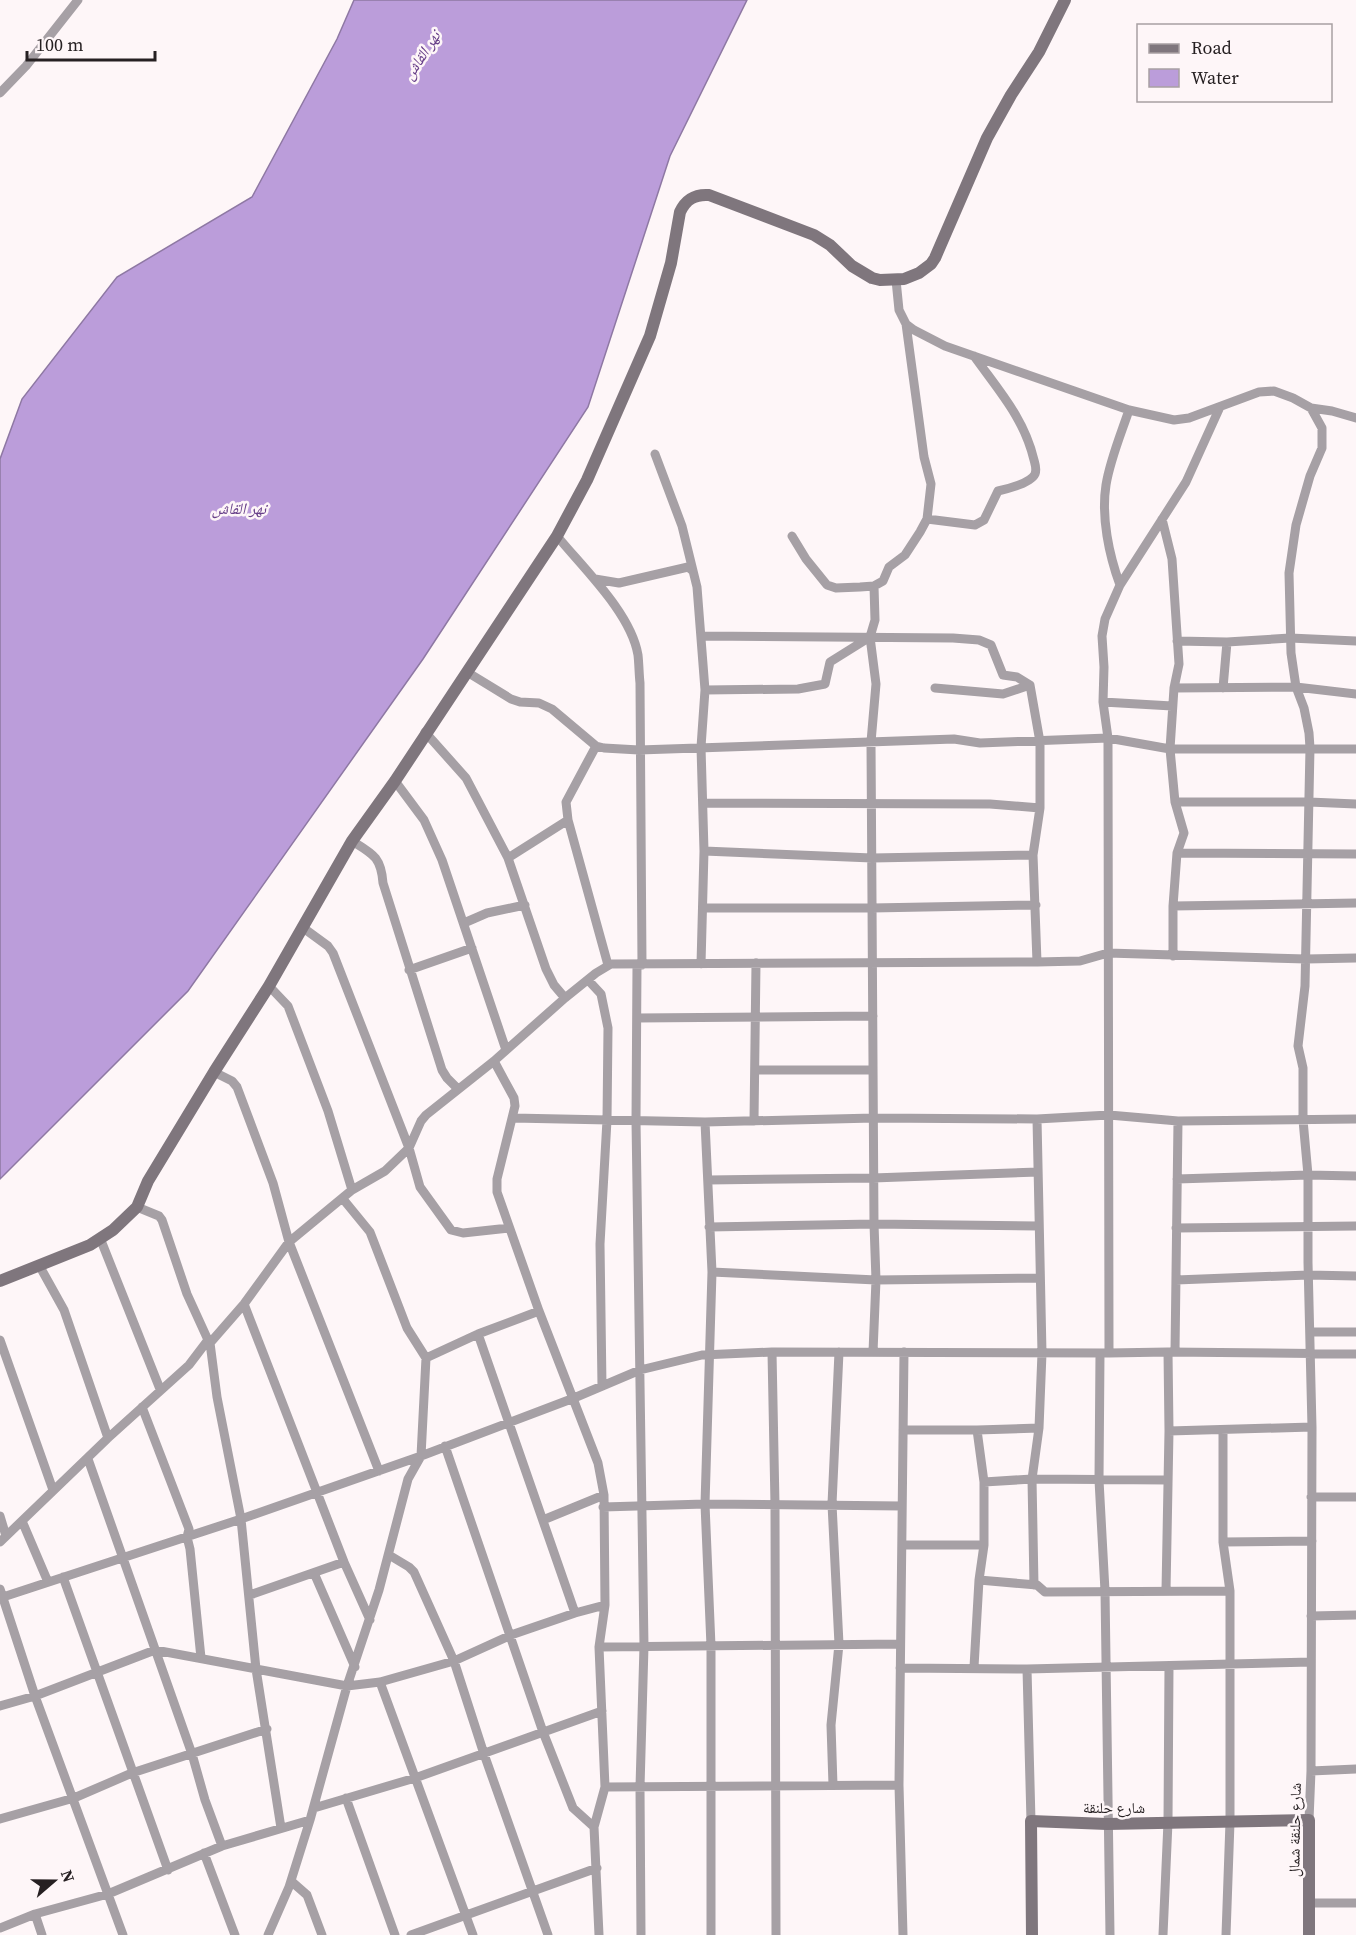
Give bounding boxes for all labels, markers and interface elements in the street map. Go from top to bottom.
scale bar [27,24,154,62]
water label: نهر القاش [397,24,446,84]
legend [1137,24,1332,102]
text: 100 m [36,32,83,57]
text: Road [1191,35,1232,60]
text: Water [1191,65,1239,90]
water label: نهر القاش [212,497,269,519]
street label: شارع حلنقة شمال [1283,1782,1306,1877]
street label: شارع حلنقة [1083,1797,1145,1818]
north arrow [24,1851,84,1911]
text: N [56,1867,81,1885]

